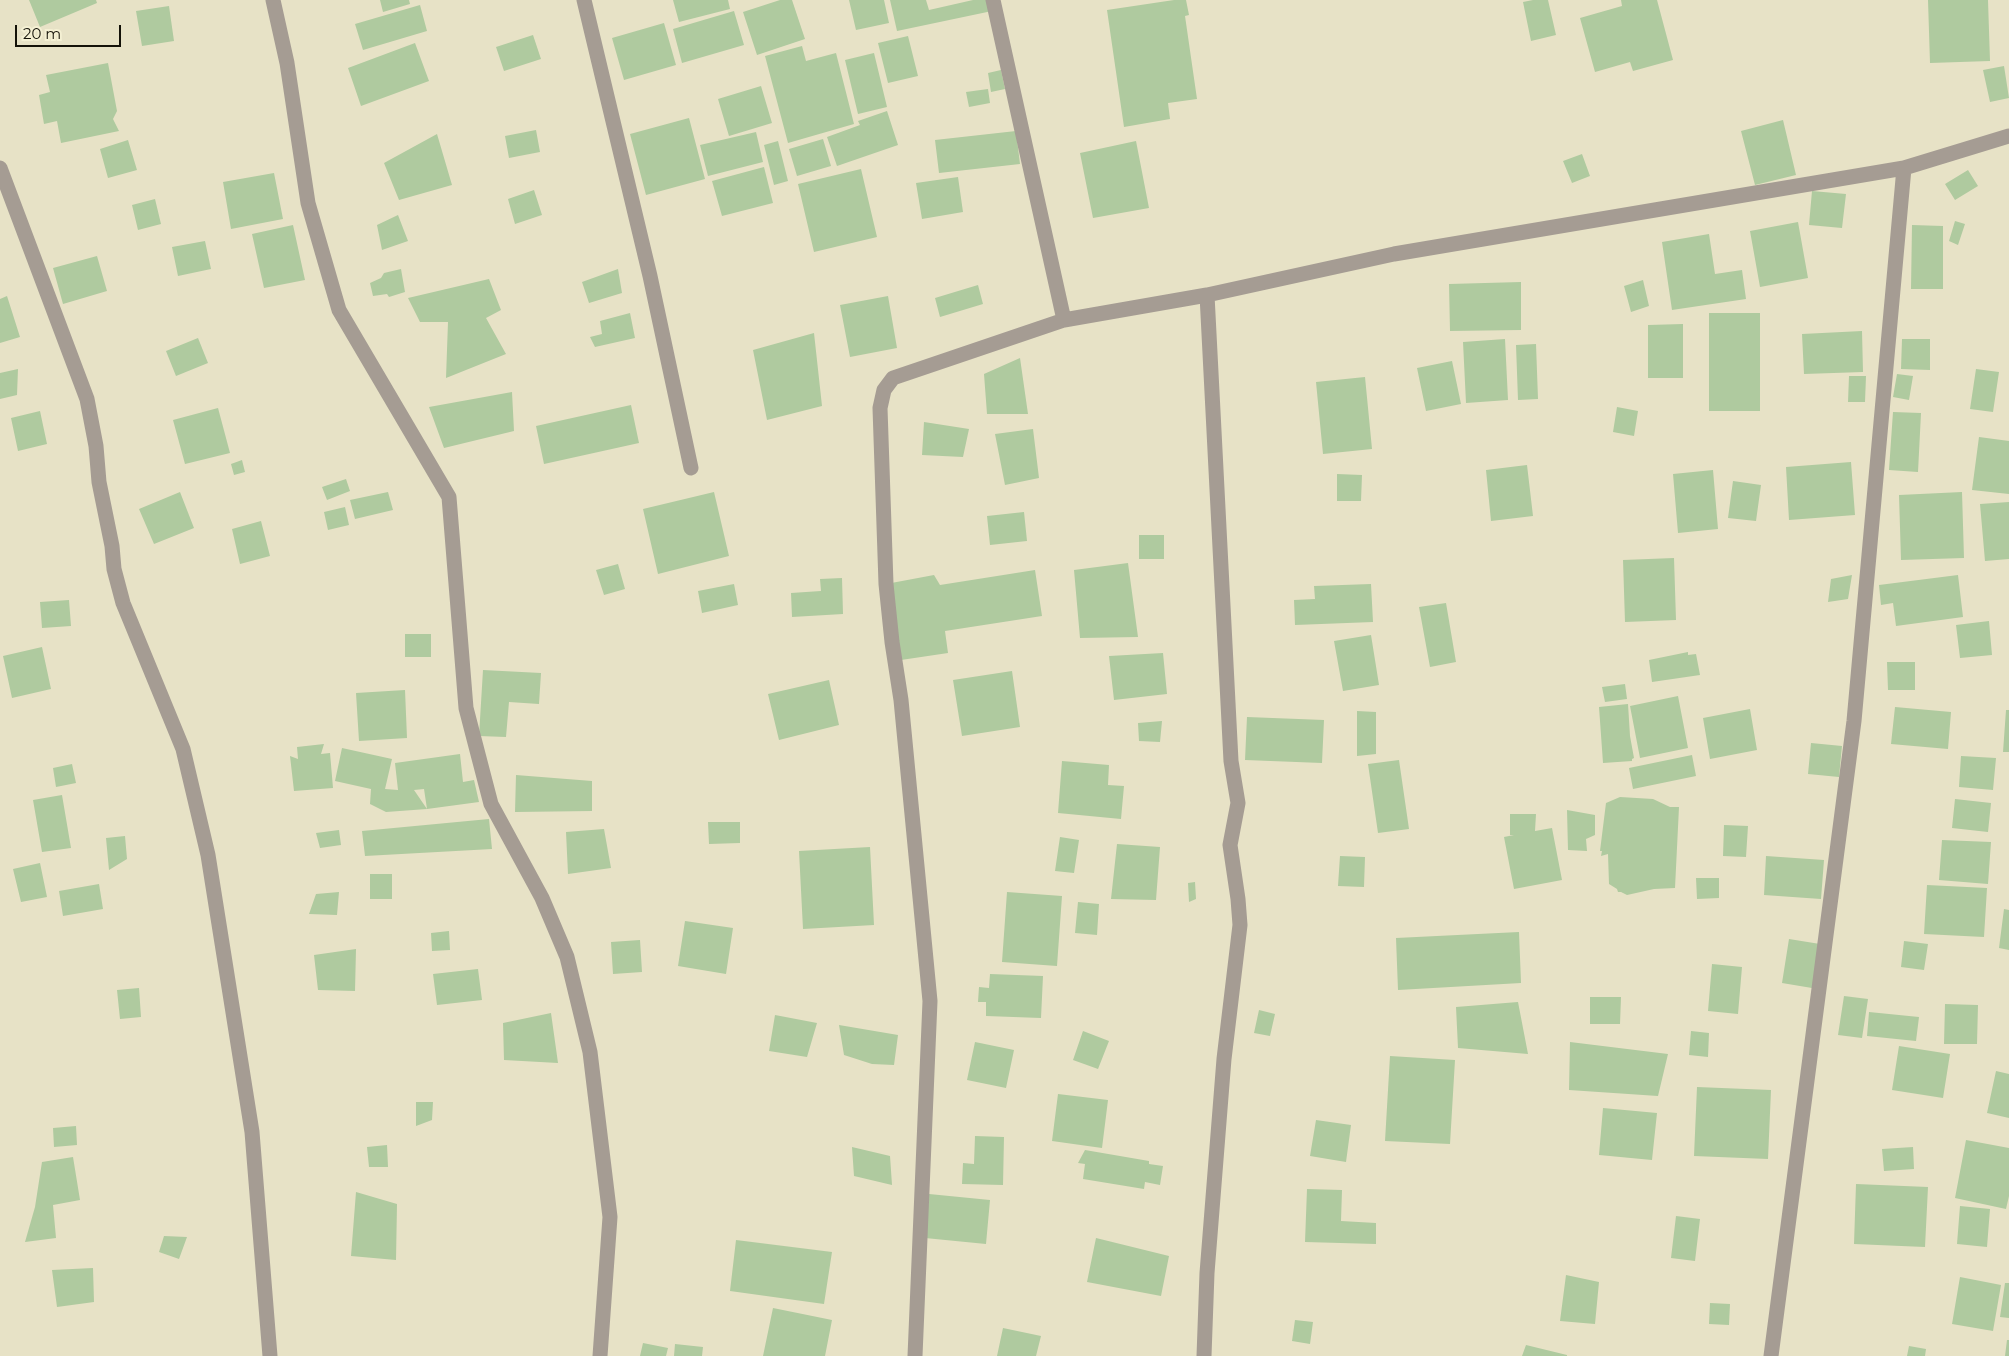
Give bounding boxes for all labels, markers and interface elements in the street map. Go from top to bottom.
scale bar [18,15,124,47]
text: 20 m [23,24,61,43]

